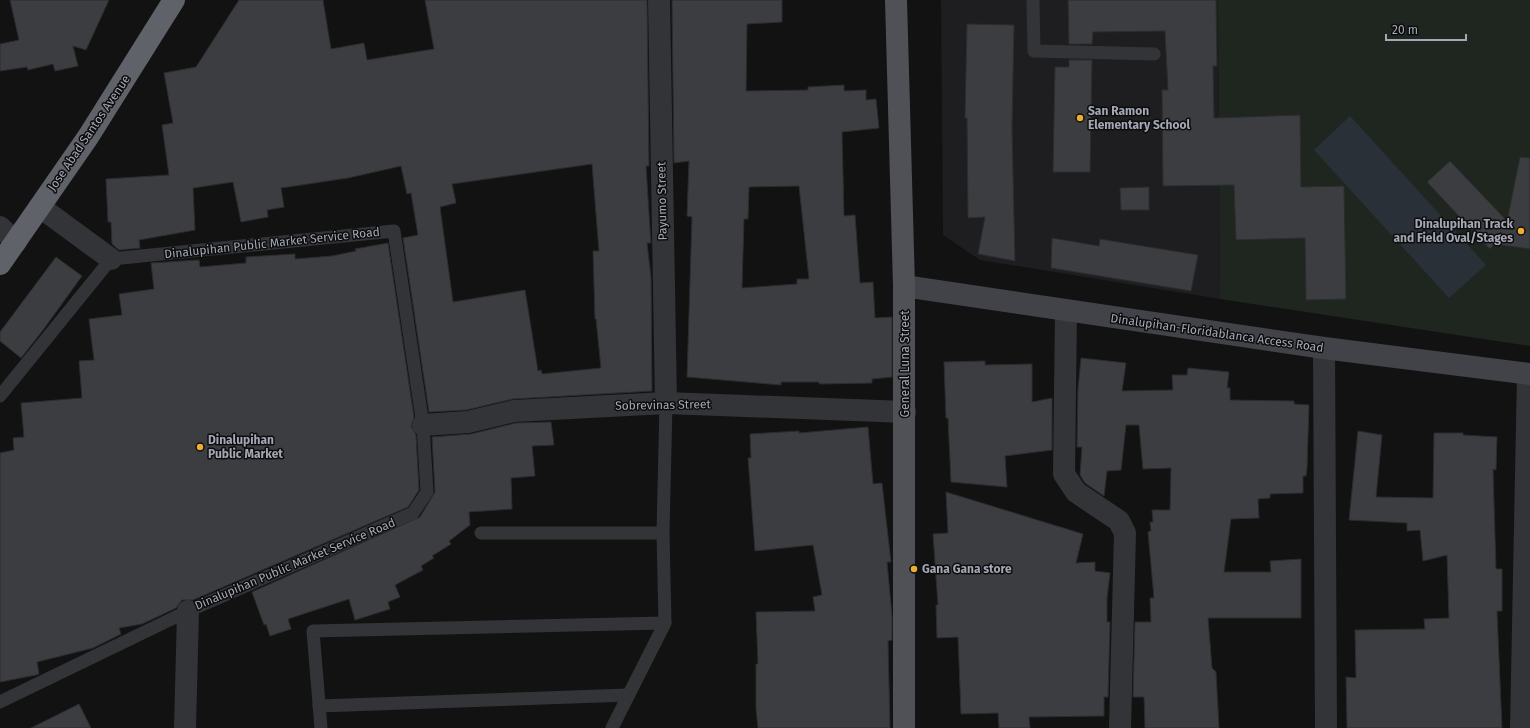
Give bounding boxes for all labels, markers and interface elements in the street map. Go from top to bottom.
scale bar [1386,16,1466,42]
text: 20 m [1392,23,1418,37]
street label: Jose Abad Santos Avenue [45,72,133,194]
place label: San Ramon Elementary School [1088,104,1191,132]
marker: San Ramon Elementary School [1075,113,1085,123]
street label: Payumo Street [654,161,670,240]
place label: Dinalupihan Track and Field Oval/Stages [1393,217,1513,245]
street label: Dinalupihan Public Market Service Road [164,225,380,261]
marker: Dinalupihan Track and Field Oval/Stages [1516,226,1526,236]
street label: General Luna Street [898,310,912,418]
street label: Dinalupihan-Floridablanca Access Road [1110,311,1324,355]
street label: Sobrevinas Street [615,397,712,413]
place label: Dinalupihan Public Market [208,433,283,461]
marker: Dinalupihan Public Market [195,442,205,452]
street label: Dinalupihan Public Market Service Road [193,515,397,613]
place label: Gana Gana store [922,562,1012,576]
marker: Gana Gana store [909,564,919,574]

